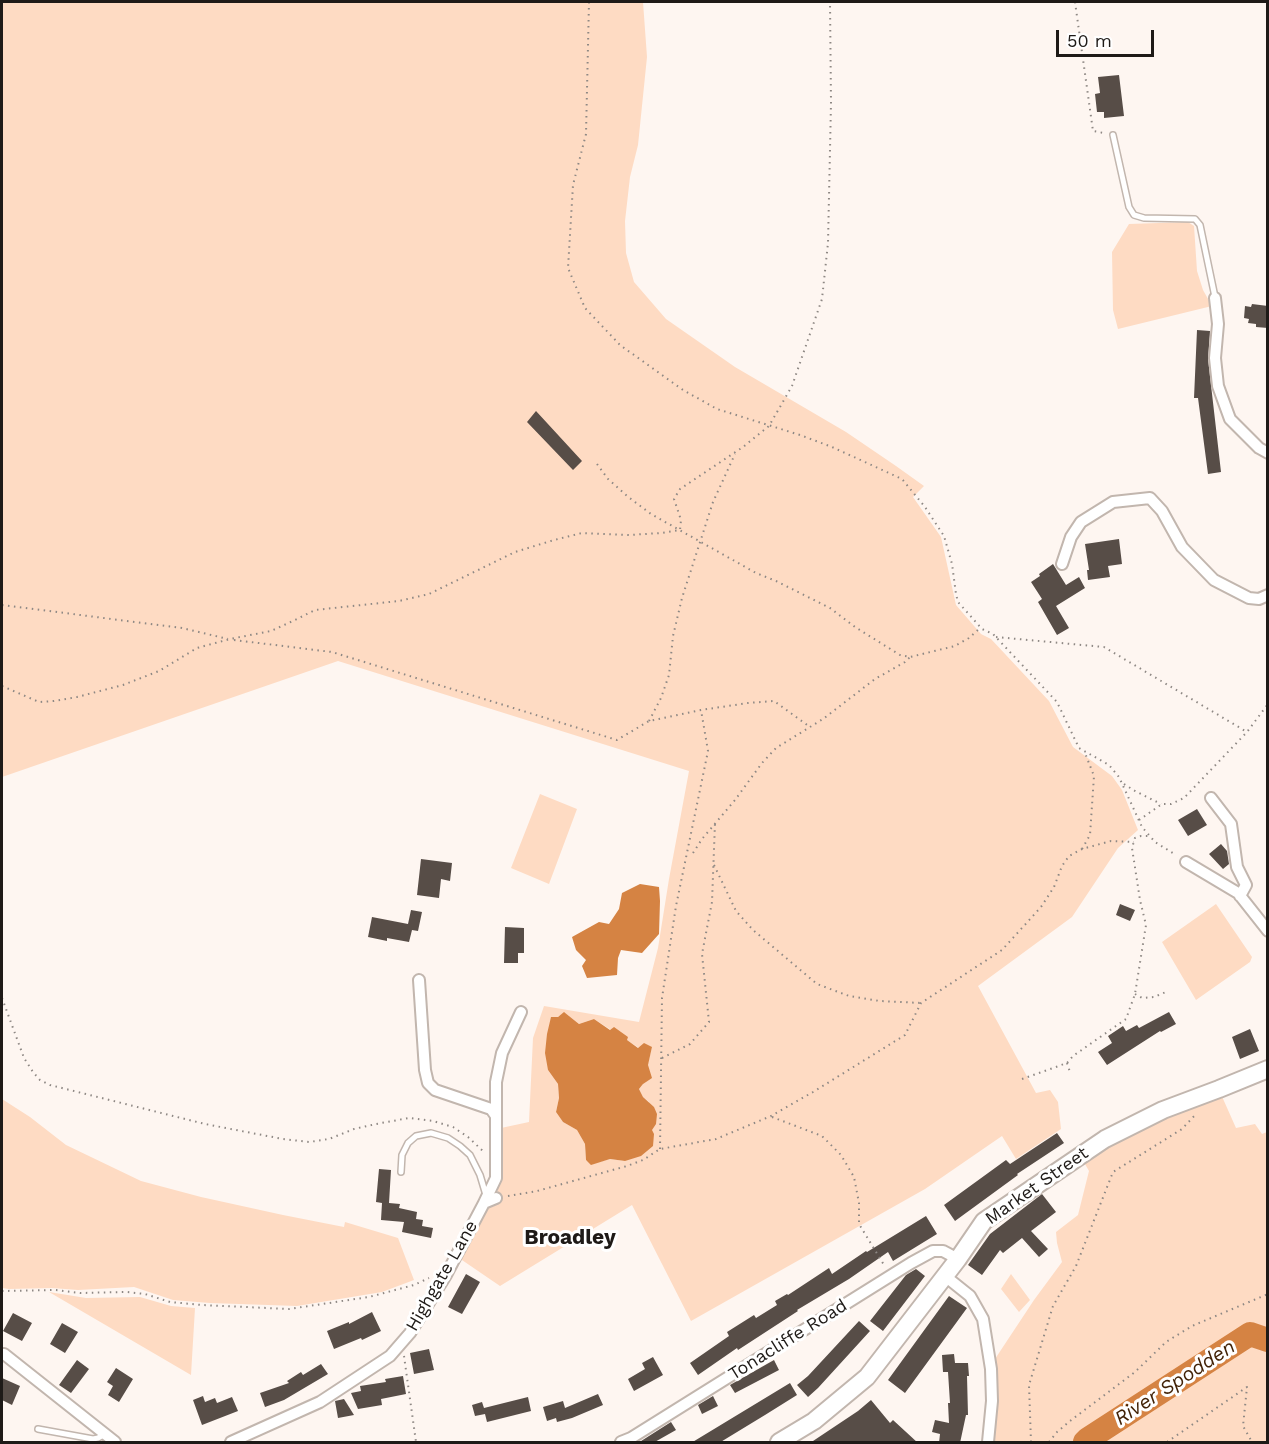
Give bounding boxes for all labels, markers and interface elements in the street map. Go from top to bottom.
scale bar [1059,18,1156,56]
text: 50 m [1067,30,1112,51]
street label: Market Street [981,1143,1093,1229]
street label: Highgate Lane [401,1217,483,1335]
district label: Broadley [524,1225,616,1251]
street label: Tonacliffe Road [725,1295,851,1385]
water label: River Spodden [1110,1335,1240,1431]

